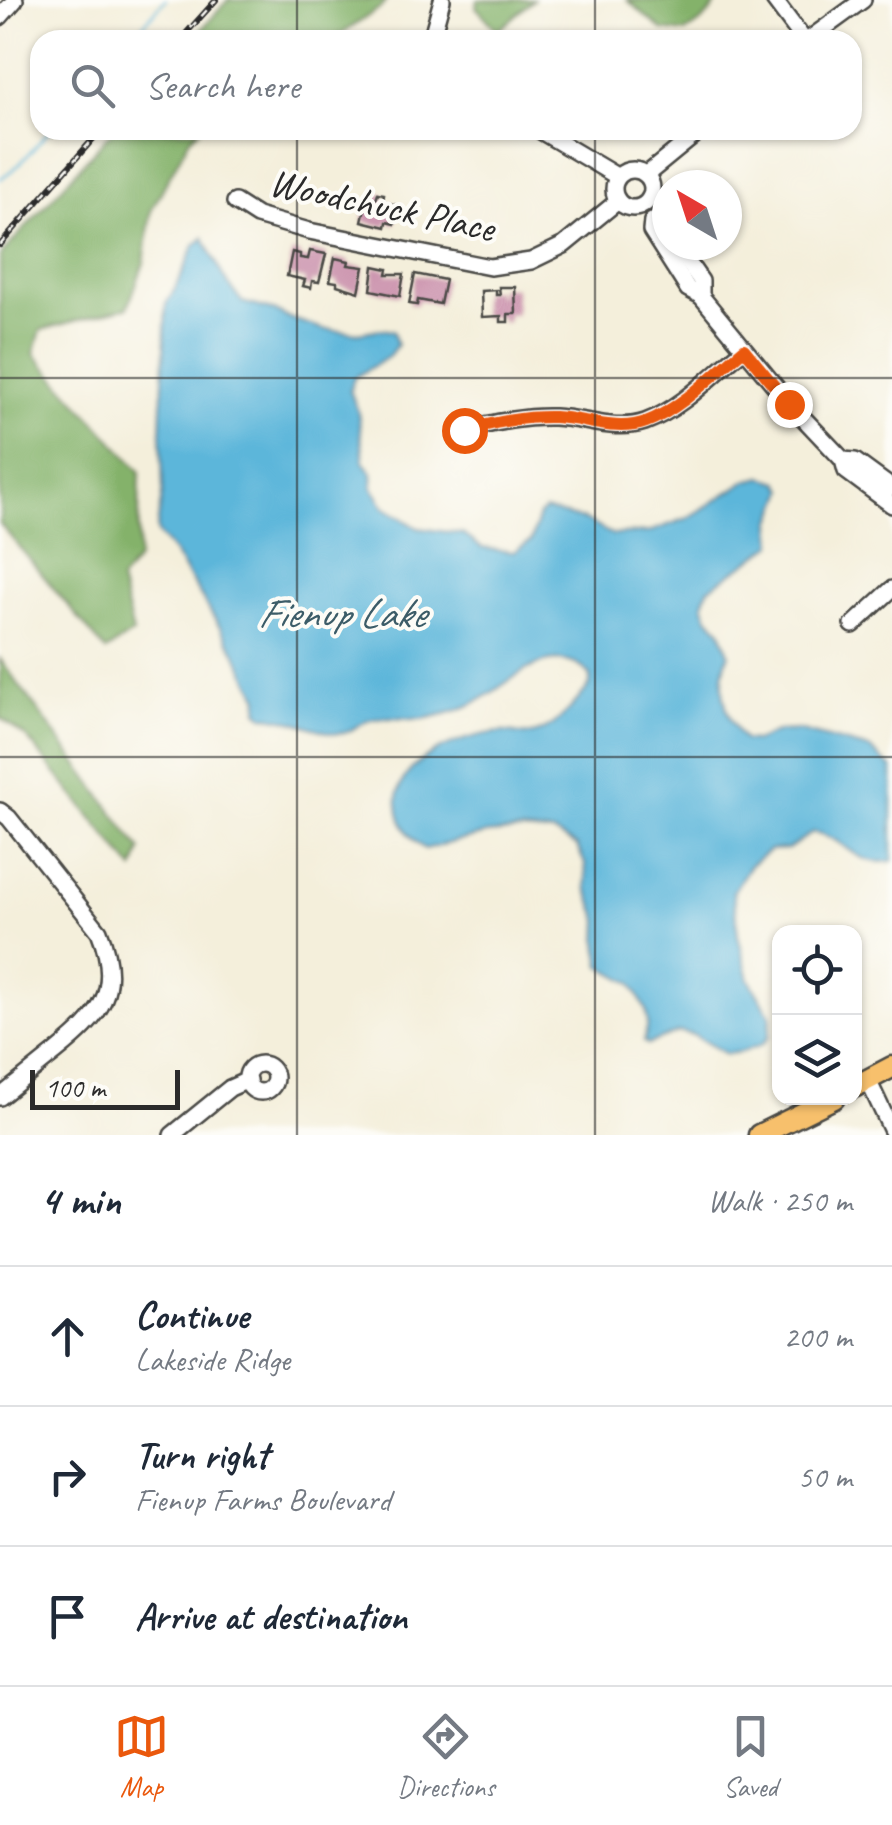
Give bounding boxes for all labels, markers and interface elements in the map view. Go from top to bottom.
search box [30,30,862,140]
icon: search [65,58,120,113]
text: Search here [145,62,300,109]
street label: Woodchuck Place [265,157,502,254]
north arrow [652,170,742,260]
route end [767,382,813,428]
route start [442,408,488,454]
water label: Fienup Lake [258,587,431,640]
map controls [772,925,862,1105]
button: locate [772,925,862,1015]
button: layers [772,1015,862,1105]
scale bar [30,1065,180,1110]
text: 100 m [45,1070,105,1105]
text: 4 min [40,1174,120,1227]
text: Walk · 250 m [708,1180,852,1221]
text: Continue [135,1292,249,1339]
icon: ahead [40,1309,95,1364]
text: 200 m [783,1316,852,1357]
text: Lakeside Ridge [135,1339,290,1380]
text: Turn right [135,1432,269,1479]
icon: right [40,1449,95,1504]
text: 50 m [798,1456,852,1497]
text: Fienup Farms Boulevard [135,1479,391,1520]
icon: arrive [40,1589,95,1644]
text: Arrive at destination [135,1593,407,1640]
tab: Map [114,1709,169,1804]
tab: Directions [397,1709,495,1804]
tab: Saved [723,1709,778,1804]

